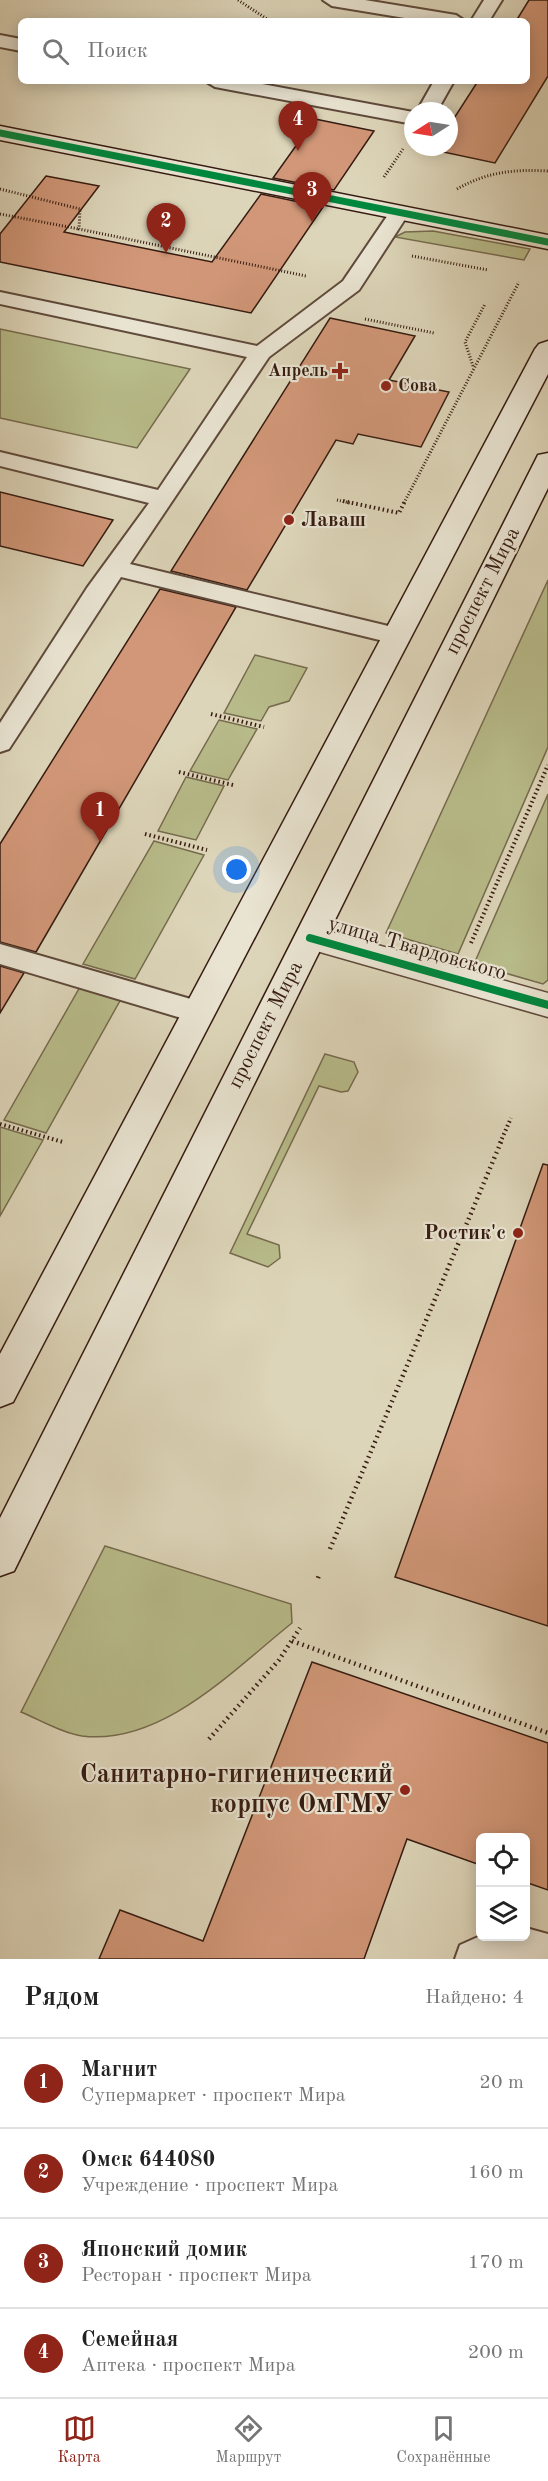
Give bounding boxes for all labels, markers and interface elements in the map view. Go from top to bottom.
search box [18,18,530,84]
icon: search [39,35,72,68]
text: Поиск [87,40,148,62]
pin: 4 [278,102,318,151]
north arrow [404,102,458,156]
pin: 3 [292,172,332,222]
pin: 2 [146,204,186,253]
place label: Апрель [268,362,328,380]
marker: Апрель [333,364,347,378]
place label: Сова [398,377,437,395]
marker: Сова [379,379,393,393]
place label: Лаваш [301,510,366,531]
marker: Лаваш [282,513,296,527]
street label: проспект Мира [442,524,524,658]
pin: 1 [80,792,120,842]
your location [222,855,251,884]
street label: улица Твардовского [325,913,509,985]
street label: проспект Мира [225,958,307,1092]
place label: Ростик'с [424,1223,506,1244]
marker: Ростик'с [511,1226,525,1240]
place label: Санитарно-гигиенический корпус ОмГМУ [80,1762,393,1818]
marker: Санитарно-гигиенический корпус ОмГМУ [398,1783,412,1797]
map controls [476,1833,530,1941]
button: locate [476,1833,530,1887]
button: layers [476,1887,530,1941]
text: Рядом [24,1985,99,2011]
text: Найдено: 4 [425,1988,524,2008]
text: Магнит [81,2059,157,2081]
text: 1 [38,2073,49,2093]
text: 20 m [479,2073,524,2093]
text: Супермаркет · проспект Мира [81,2086,346,2106]
text: Омск 644080 [81,2149,215,2171]
text: 2 [38,2163,49,2183]
text: 160 m [468,2163,524,2183]
text: Учреждение · проспект Мира [81,2176,338,2196]
text: Японский домик [81,2239,247,2261]
text: 3 [38,2253,49,2273]
text: 170 m [468,2253,524,2273]
text: Ресторан · проспект Мира [81,2266,312,2286]
text: Семейная [81,2329,178,2351]
text: 4 [38,2343,49,2363]
text: 200 m [468,2343,524,2363]
text: Аптека · проспект Мира [81,2356,296,2376]
tab: Карта [57,2412,101,2468]
tab: Маршрут [216,2412,281,2468]
tab: Сохранённые [396,2412,491,2468]

